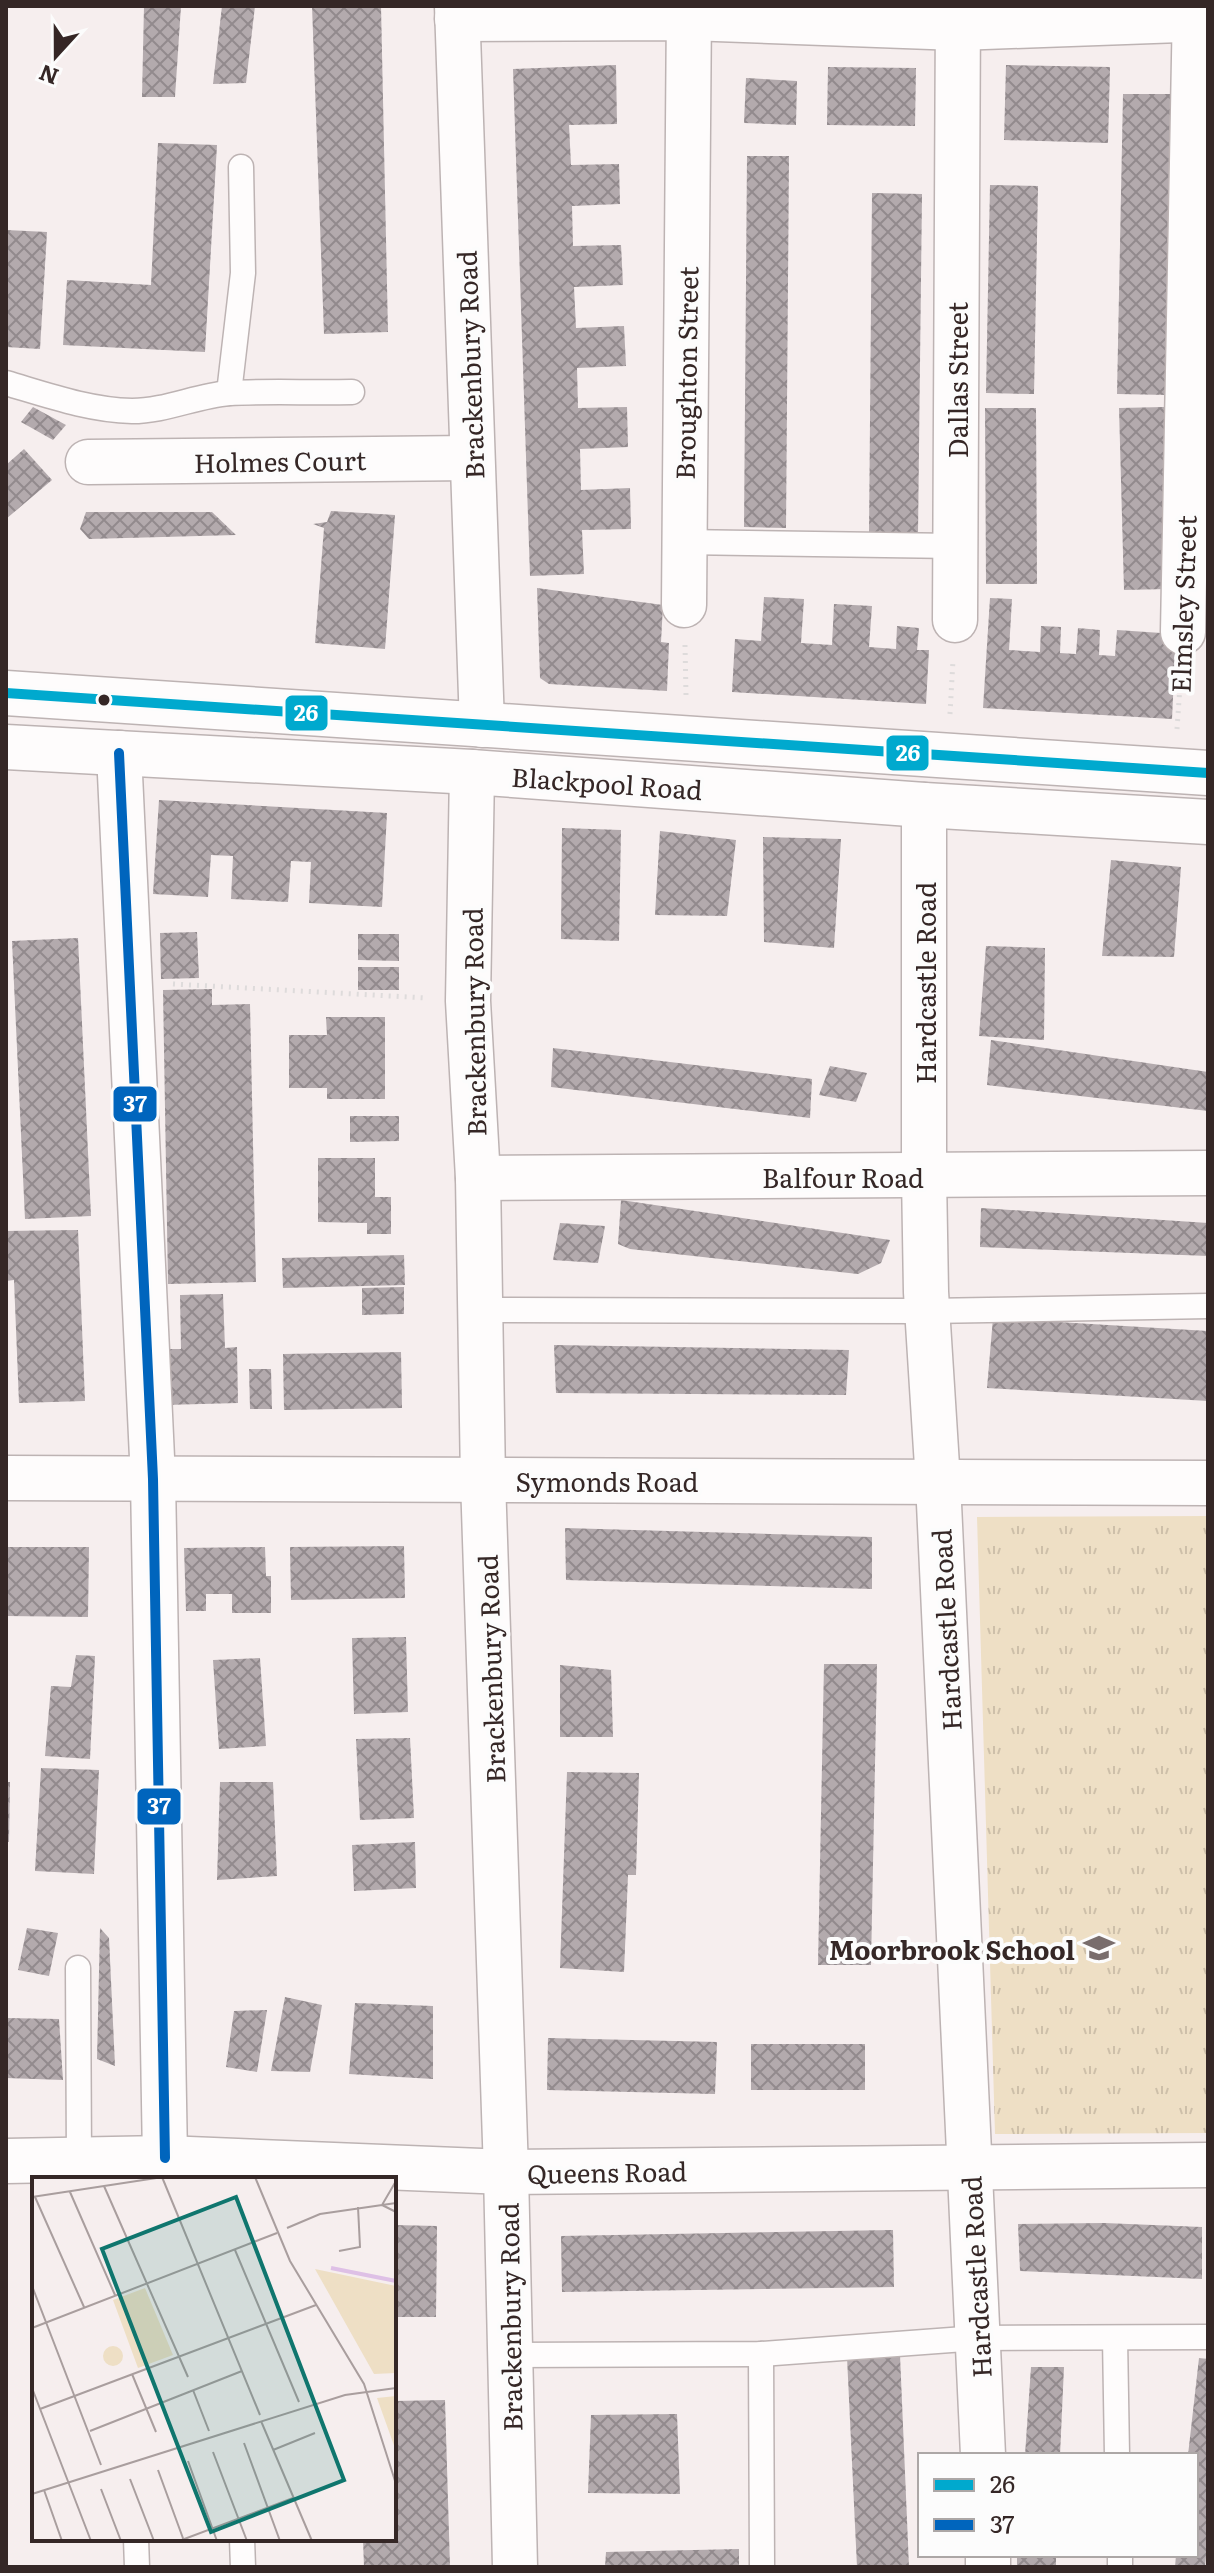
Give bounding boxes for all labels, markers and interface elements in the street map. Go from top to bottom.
north arrow [16,16,96,96]
text: N [34,57,63,95]
street label: Brackenbury Road [446,250,492,480]
street label: Broughton Street [664,265,706,480]
street label: Dallas Street [937,301,976,458]
street label: Holmes Court [193,439,367,481]
street label: Elmsley Street [1159,514,1205,694]
unlabelled marker [96,692,112,708]
line badge: 26 [284,694,329,732]
text: 26 [294,695,318,728]
line badge: 26 [885,734,930,772]
text: 26 [896,735,920,768]
street label: Blackpool Road [510,756,704,808]
street label: Hardcastle Road [905,882,944,1084]
street label: Brackenbury Road [452,907,494,1137]
line badge: 37 [112,1085,158,1123]
text: 37 [123,1086,147,1119]
street label: Balfour Road [762,1157,924,1196]
street label: Symonds Road [515,1461,699,1500]
street label: Hardcastle Road [920,1528,970,1732]
street label: Brackenbury Road [467,1554,513,1784]
line badge: 37 [136,1787,182,1826]
text: 37 [147,1788,171,1821]
place label: Moorbrook School [829,1929,1075,1968]
school or university icon: Moorbrook School [1082,1931,1116,1965]
street label: Queens Road [527,2150,687,2192]
street label: Hardcastle Road [950,2175,1000,2379]
inset map [32,2177,396,2541]
street label: Brackenbury Road [488,2202,530,2432]
legend [918,2453,1198,2557]
text: 26 [990,2465,1015,2500]
text: 37 [990,2505,1014,2540]

